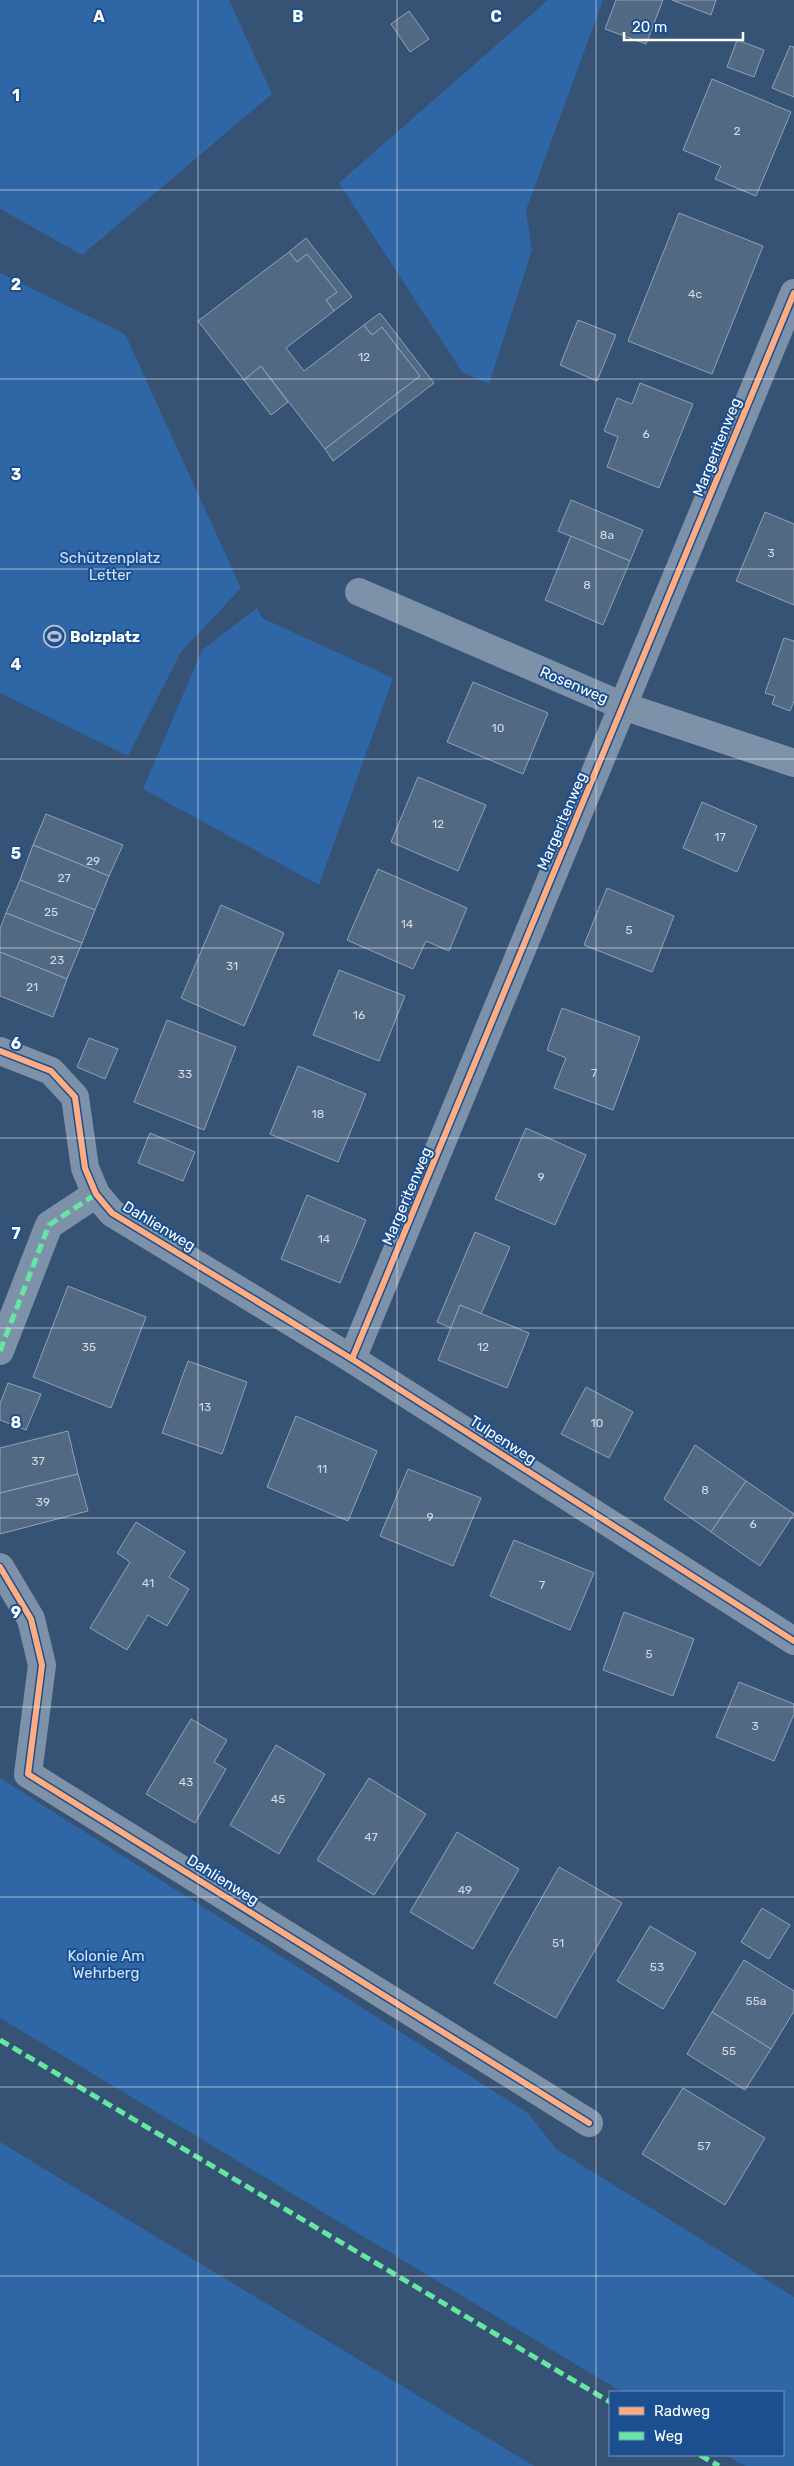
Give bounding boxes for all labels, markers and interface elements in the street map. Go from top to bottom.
text: A [93,7,105,26]
text: B [292,7,304,26]
text: C [490,7,502,26]
scale bar [624,10,743,42]
text: 20 m [632,18,667,36]
text: 1 [12,86,20,105]
house number: 2 [733,124,741,138]
text: 2 [11,275,21,294]
house number: 4c [688,287,702,301]
house number: 12 [358,350,370,364]
street label: Margeritenweg [689,395,745,499]
house number: 6 [642,427,650,441]
text: 3 [11,465,21,484]
house number: 8a [600,528,614,542]
house number: 3 [767,546,775,560]
park label: Schützenplatz Letter [60,549,161,584]
house number: 8 [583,578,591,592]
sports icon: Bolzplatz [42,625,66,649]
place label: Bolzplatz [70,628,140,646]
text: 4 [11,655,22,674]
street label: Rosenweg [537,663,611,707]
house number: 10 [492,721,504,735]
street label: Margeritenweg [533,769,591,873]
house number: 12 [432,817,444,831]
house number: 17 [714,830,726,844]
text: 5 [11,844,21,863]
house number: 29 [86,854,100,868]
house number: 27 [57,871,71,885]
house number: 25 [44,905,58,919]
house number: 14 [401,917,414,931]
house number: 5 [625,923,633,937]
house number: 23 [50,953,64,967]
house number: 31 [226,959,238,973]
house number: 21 [26,980,38,994]
house number: 16 [353,1008,365,1022]
text: 6 [11,1034,21,1053]
house number: 7 [591,1066,597,1080]
house number: 33 [178,1067,192,1081]
house number: 18 [312,1107,324,1121]
street label: Margeritenweg [378,1144,436,1248]
house number: 9 [537,1170,545,1184]
street label: Dahlienweg [119,1197,199,1255]
text: 7 [11,1224,21,1243]
house number: 14 [318,1232,331,1246]
house number: 35 [82,1340,96,1354]
house number: 12 [477,1340,489,1354]
house number: 13 [199,1400,211,1414]
street label: Tulpenweg [466,1412,540,1468]
text: 8 [11,1413,22,1432]
house number: 10 [591,1416,603,1430]
house number: 37 [31,1454,45,1468]
house number: 11 [317,1462,327,1476]
house number: 8 [701,1483,709,1497]
house number: 39 [36,1495,50,1509]
house number: 9 [426,1510,434,1524]
house number: 6 [749,1517,757,1531]
house number: 41 [142,1576,154,1590]
house number: 7 [539,1578,545,1592]
text: 9 [11,1603,21,1622]
house number: 5 [645,1647,653,1661]
house number: 3 [751,1719,759,1733]
house number: 43 [179,1775,193,1789]
house number: 45 [271,1792,285,1806]
house number: 47 [364,1830,378,1844]
street label: Dahlienweg [184,1851,262,1909]
house number: 49 [458,1883,472,1897]
house number: 51 [552,1936,564,1950]
park label: Kolonie Am Wehrberg [67,1947,145,1982]
house number: 53 [650,1960,664,1974]
house number: 55a [746,1994,766,2008]
house number: 55 [722,2044,736,2058]
house number: 57 [697,2139,711,2153]
legend [609,2391,784,2456]
text: Radweg [654,2402,710,2420]
text: Weg [654,2427,683,2445]

